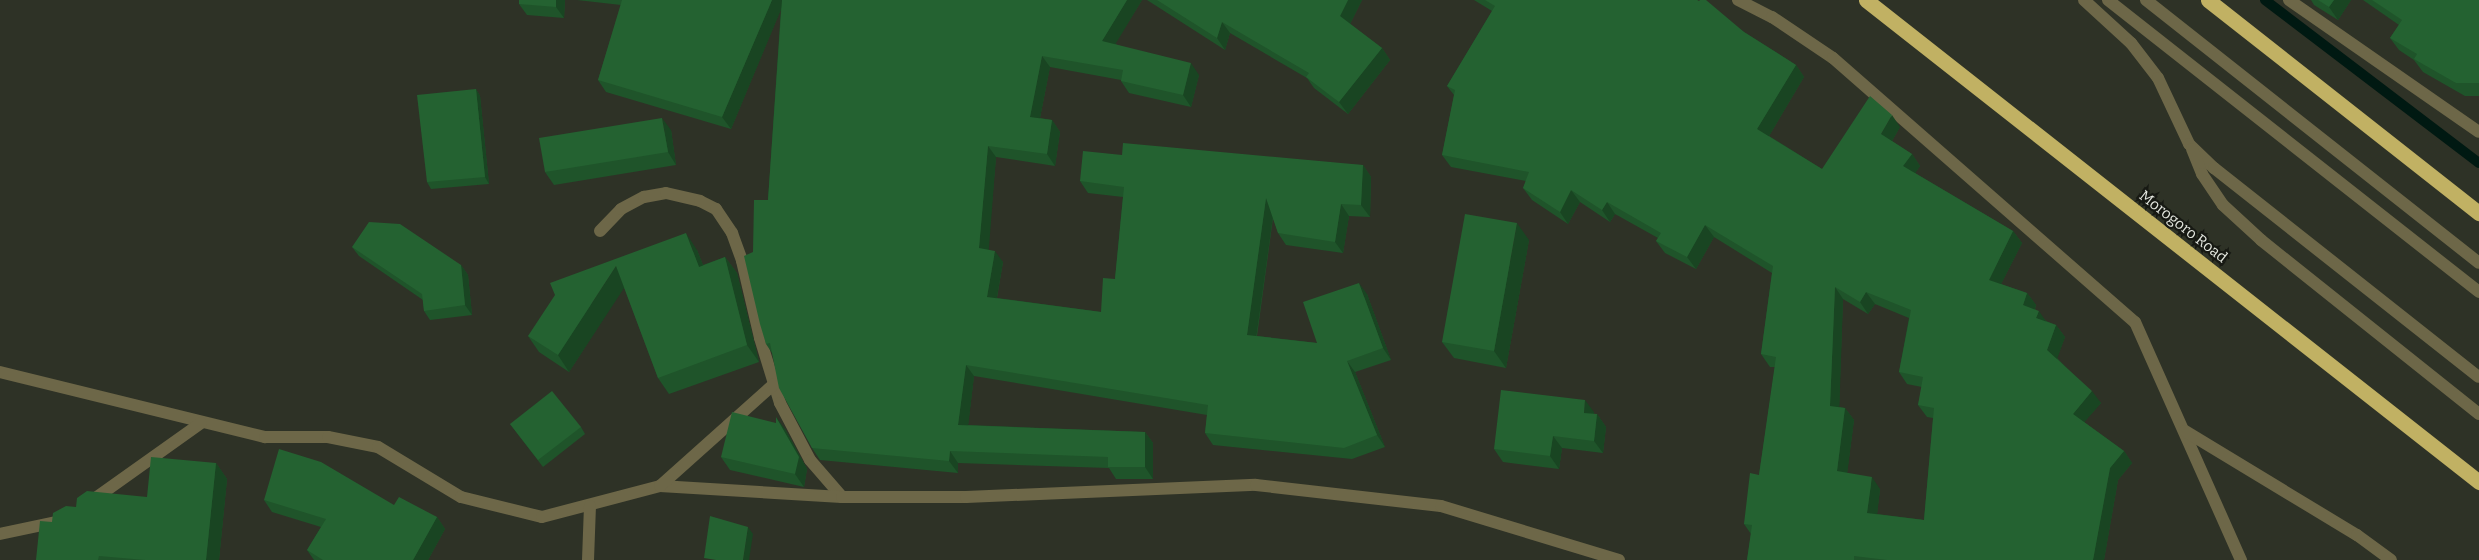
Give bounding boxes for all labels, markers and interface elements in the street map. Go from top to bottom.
street label: Morogoro Road [2135,187,2231,267]

